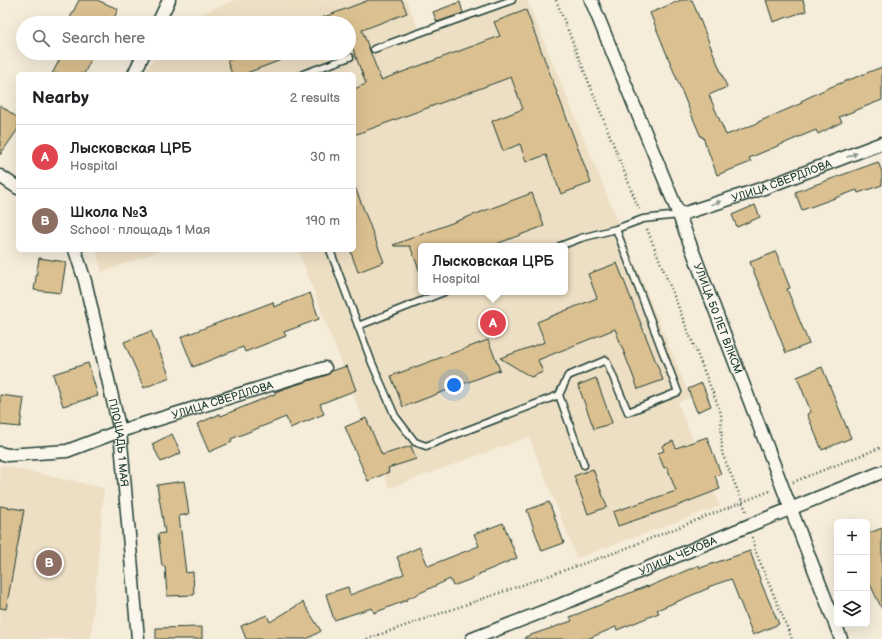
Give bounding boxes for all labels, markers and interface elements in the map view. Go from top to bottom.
search box [16,16,356,60]
icon: search [30,27,52,49]
text: Search here [62,29,145,48]
text: Nearby [32,88,89,108]
text: 2 results [290,90,340,106]
text: Лысковская ЦРБ [70,139,192,158]
text: A [41,149,49,165]
text: 30 m [310,149,340,165]
one-way arrow [846,151,858,157]
street label: УЛИЦА СВЕРДЛОВА [730,156,833,204]
text: Hospital [70,158,118,174]
one-way arrow [711,200,723,206]
text: Школа №3 [70,203,147,222]
text: B [40,213,50,229]
text: 190 m [306,213,340,229]
text: School · площадь 1 Мая [70,222,210,238]
popup [418,243,568,295]
text: Лысковская ЦРБ [432,252,554,271]
street label: УЛИЦА 50 ЛЕТ ВЛКСМ [691,261,745,376]
text: Hospital [432,271,480,287]
pin: A [480,308,506,338]
your location [444,375,464,395]
street label: УЛИЦА СВЕРДЛОВА [170,378,275,421]
street label: ПЛОЩАДЬ 1 МАЯ [106,397,131,487]
map controls [834,519,870,627]
button: + [834,519,870,555]
street label: УЛИЦА ЧЕХОВА [637,533,719,578]
pin: B [36,548,62,578]
button: − [834,555,870,591]
button: layers [834,591,870,627]

